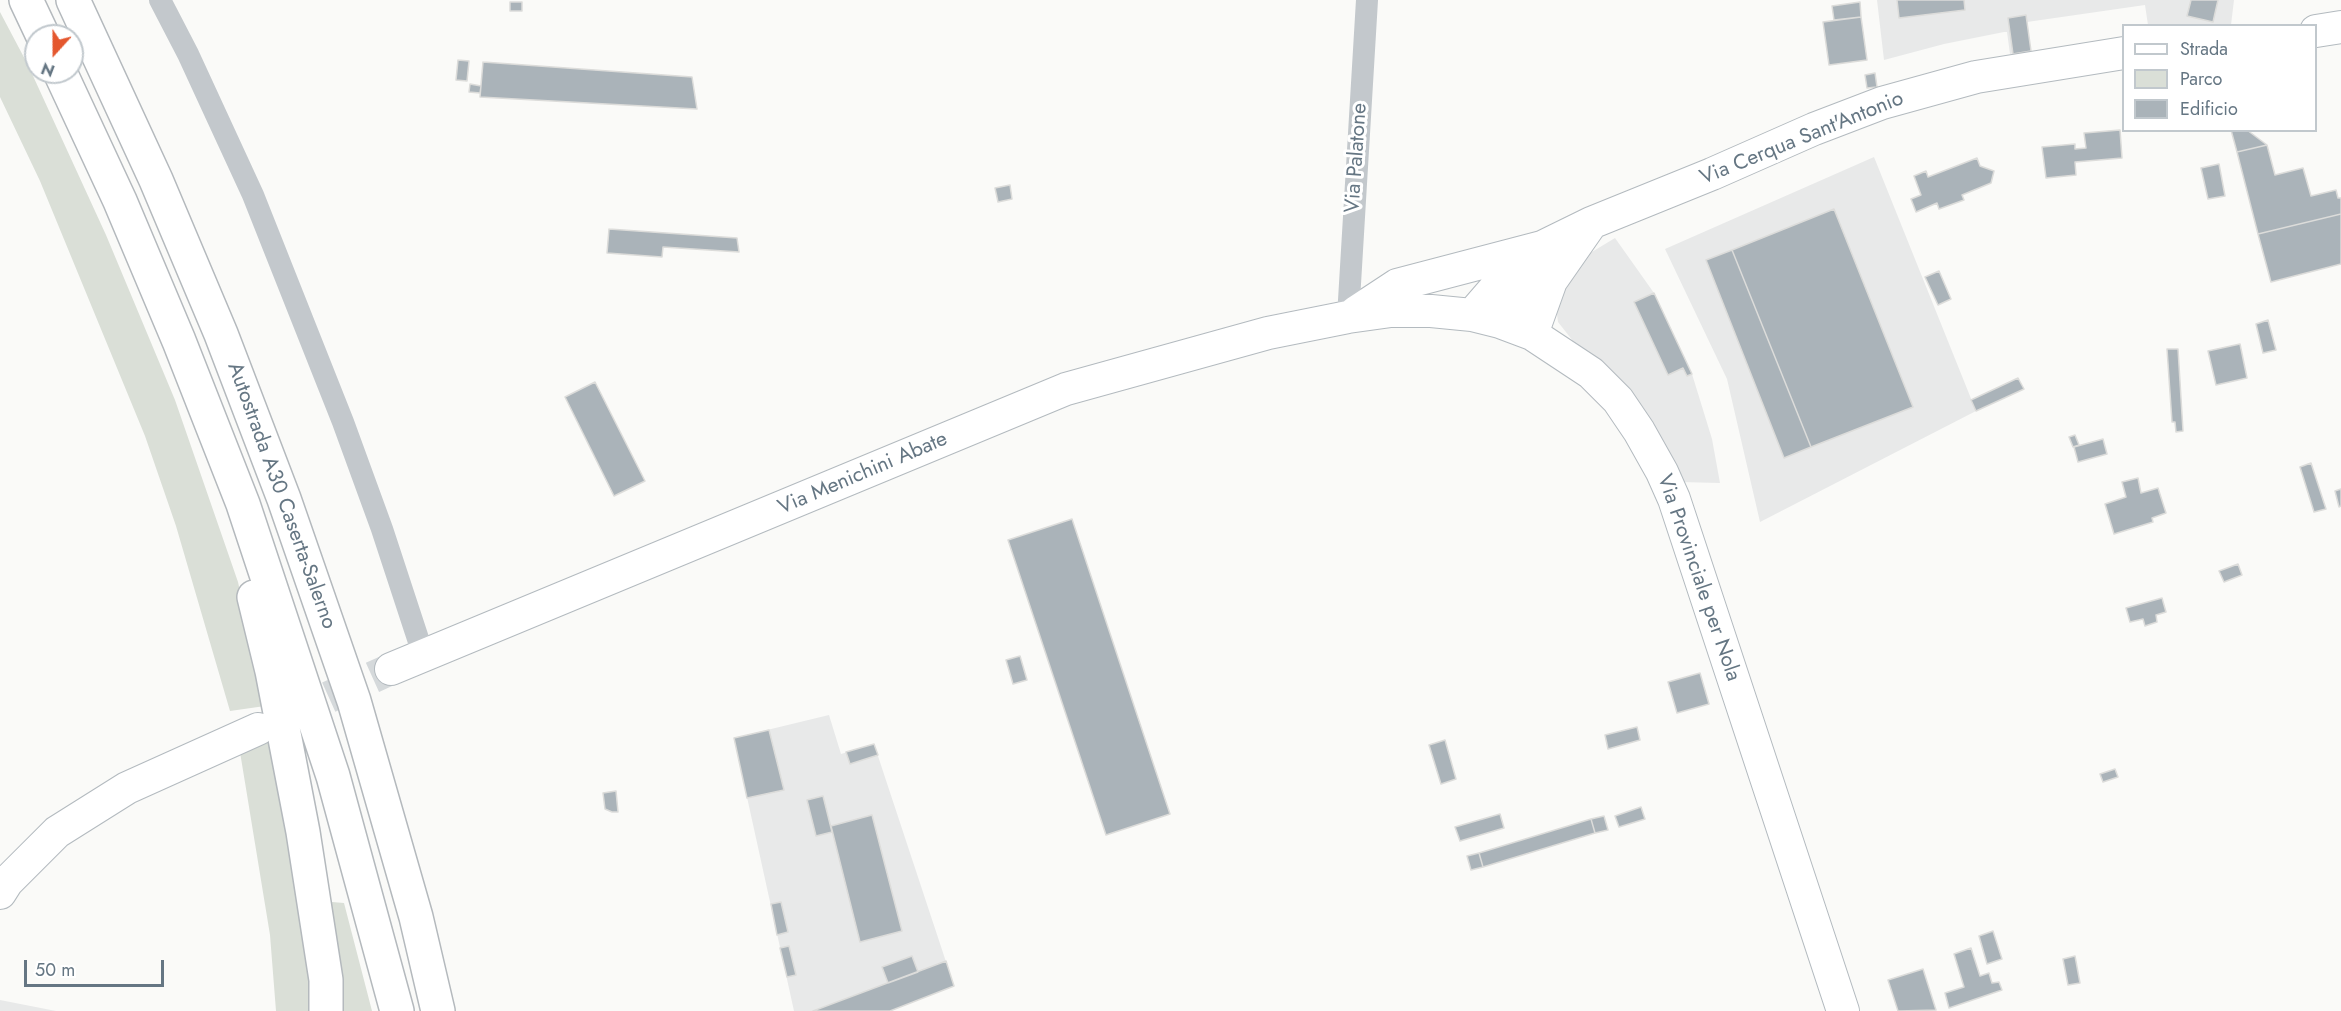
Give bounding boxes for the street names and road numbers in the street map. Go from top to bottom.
street label: Via Cerqua Sant'Antonio [1697,87,1907,191]
street label: Via Palatone [1341,102,1373,214]
street label: Autostrada A30 Caserta-Salerno [221,359,341,633]
street label: Via Menichini Abate [775,427,951,521]
street label: Via Provinciale per Nola [1651,471,1745,685]

